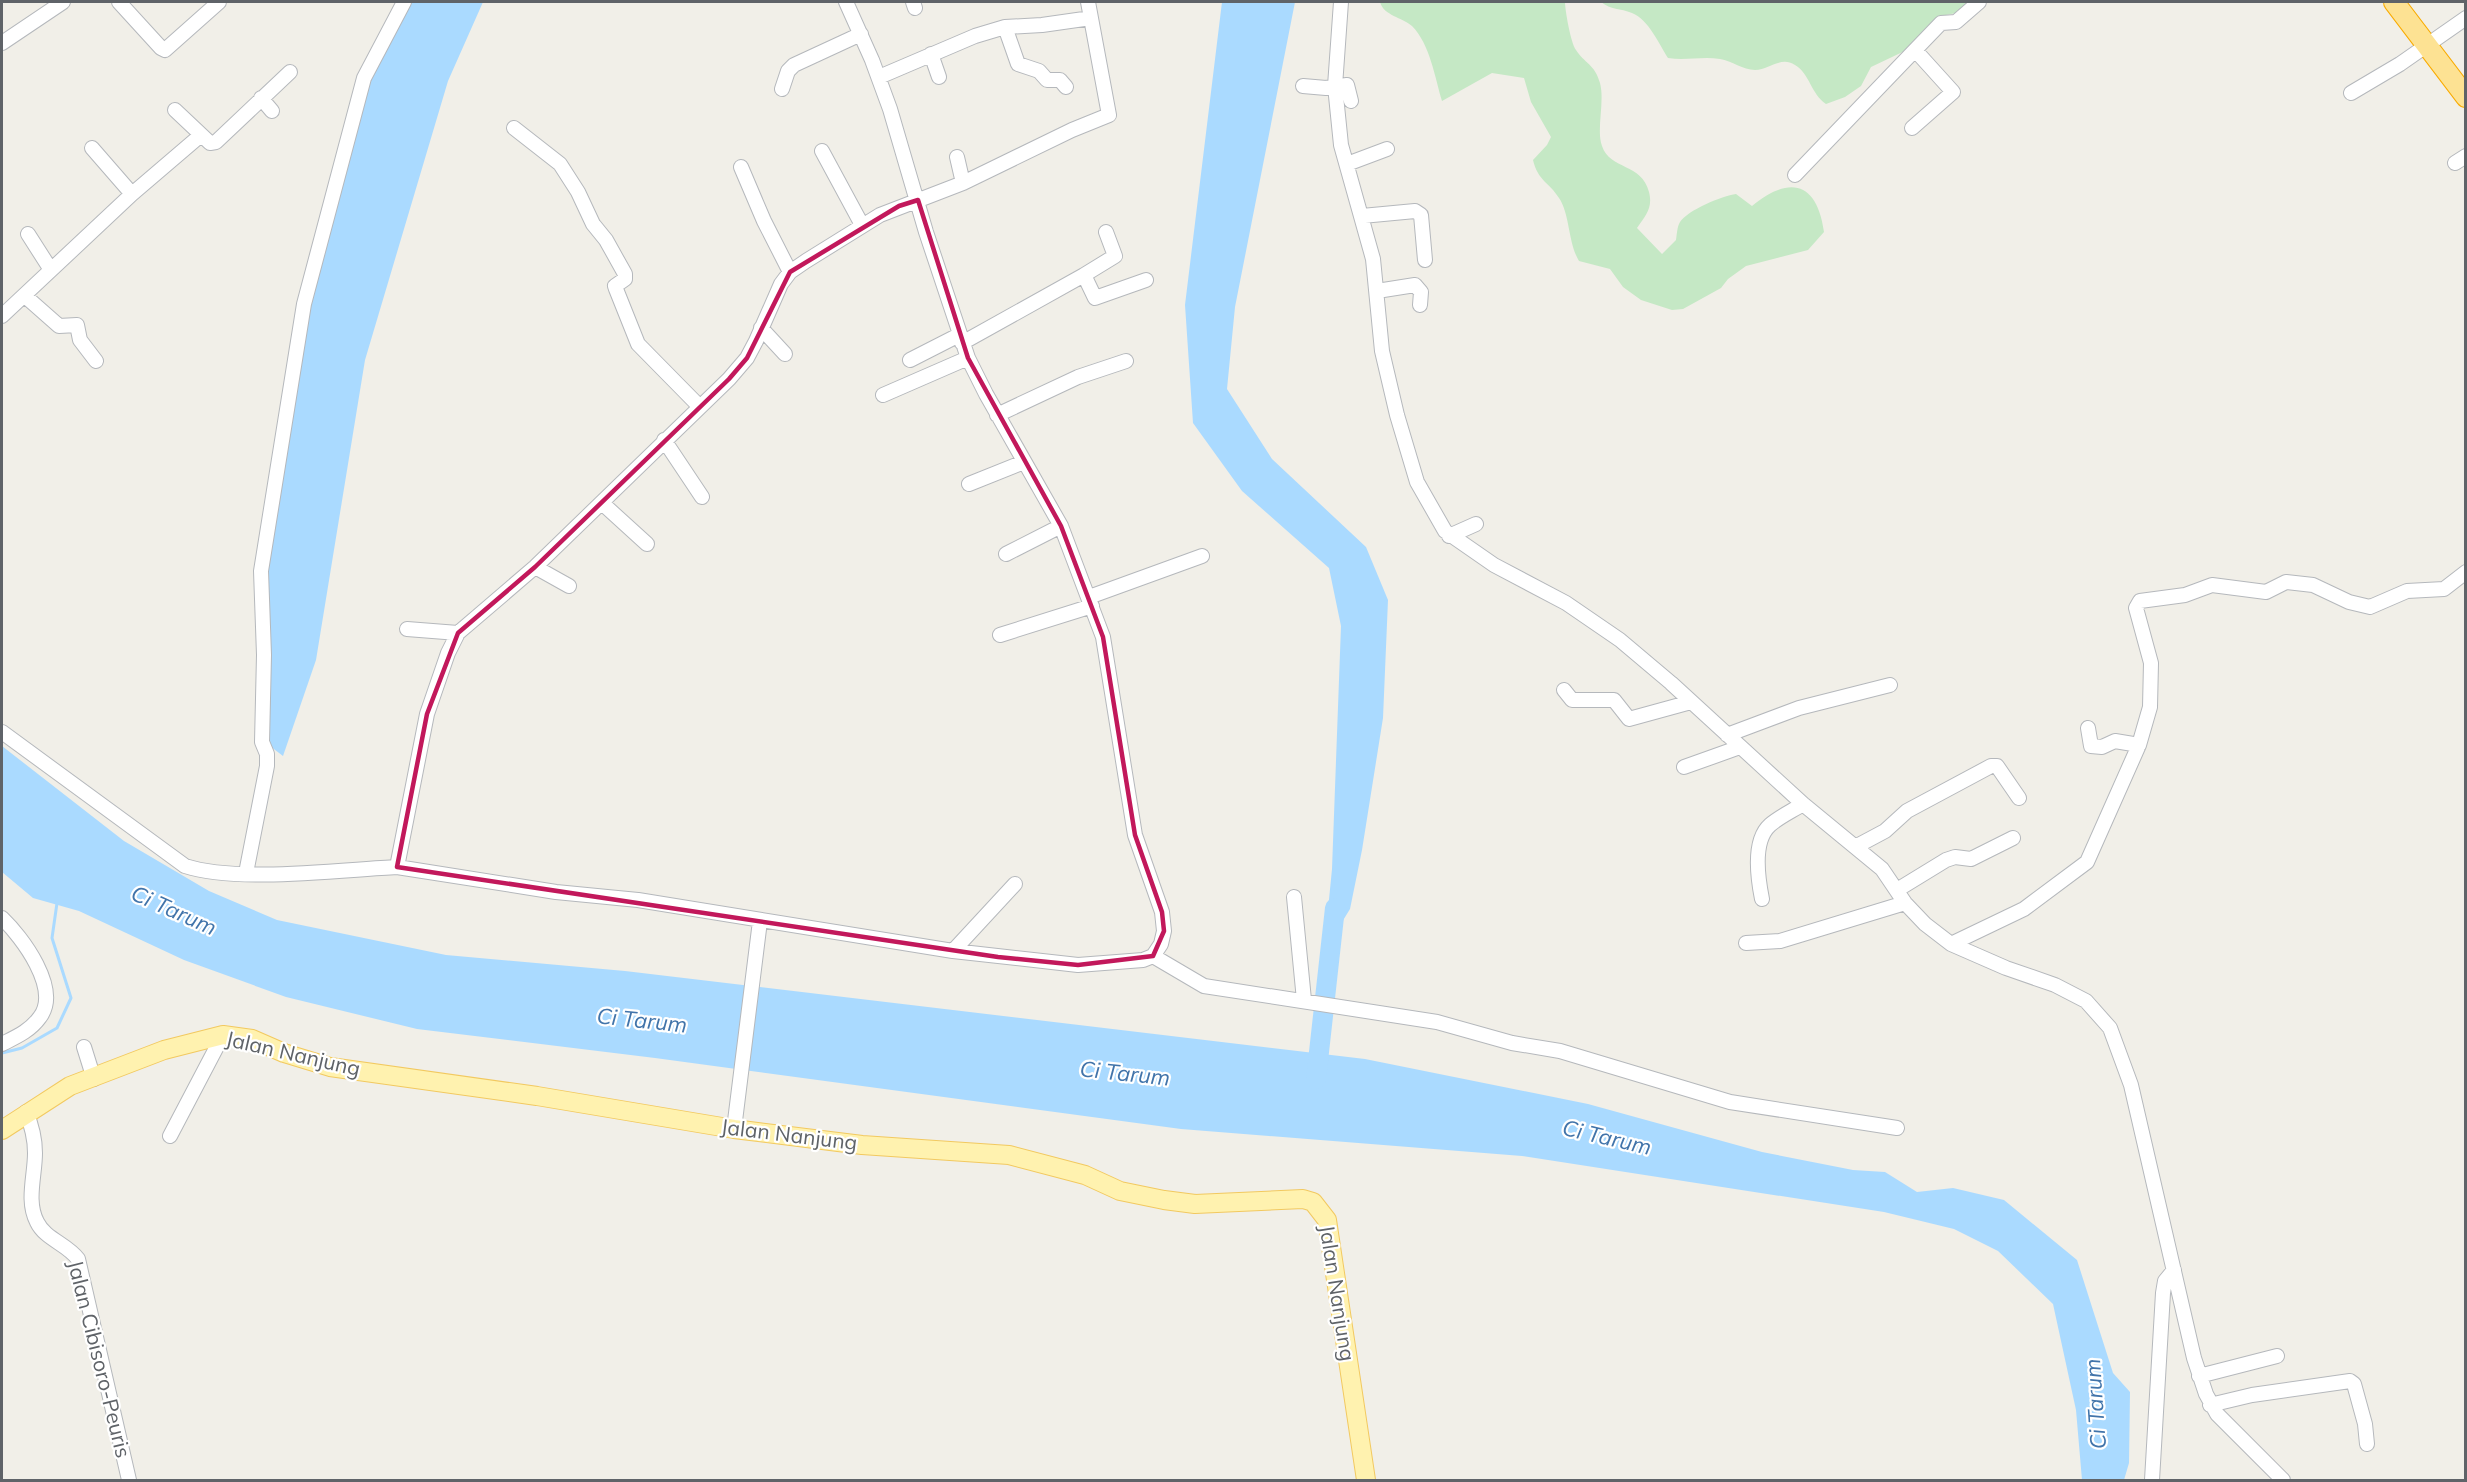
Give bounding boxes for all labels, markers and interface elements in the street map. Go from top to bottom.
water label: Ci Tarum [127,879,221,941]
water label: Ci Tarum [595,1001,689,1039]
street label: Jalan Nanjung [223,1025,363,1081]
water label: Ci Tarum [1078,1054,1172,1092]
street label: Jalan Nanjung [719,1113,859,1155]
water label: Ci Tarum [1560,1113,1654,1161]
street label: Jalan Nanjung [1314,1223,1362,1363]
street label: Jalan Cibisoro-Peuris [63,1257,137,1460]
water label: Ci Tarum [2078,1358,2112,1450]

